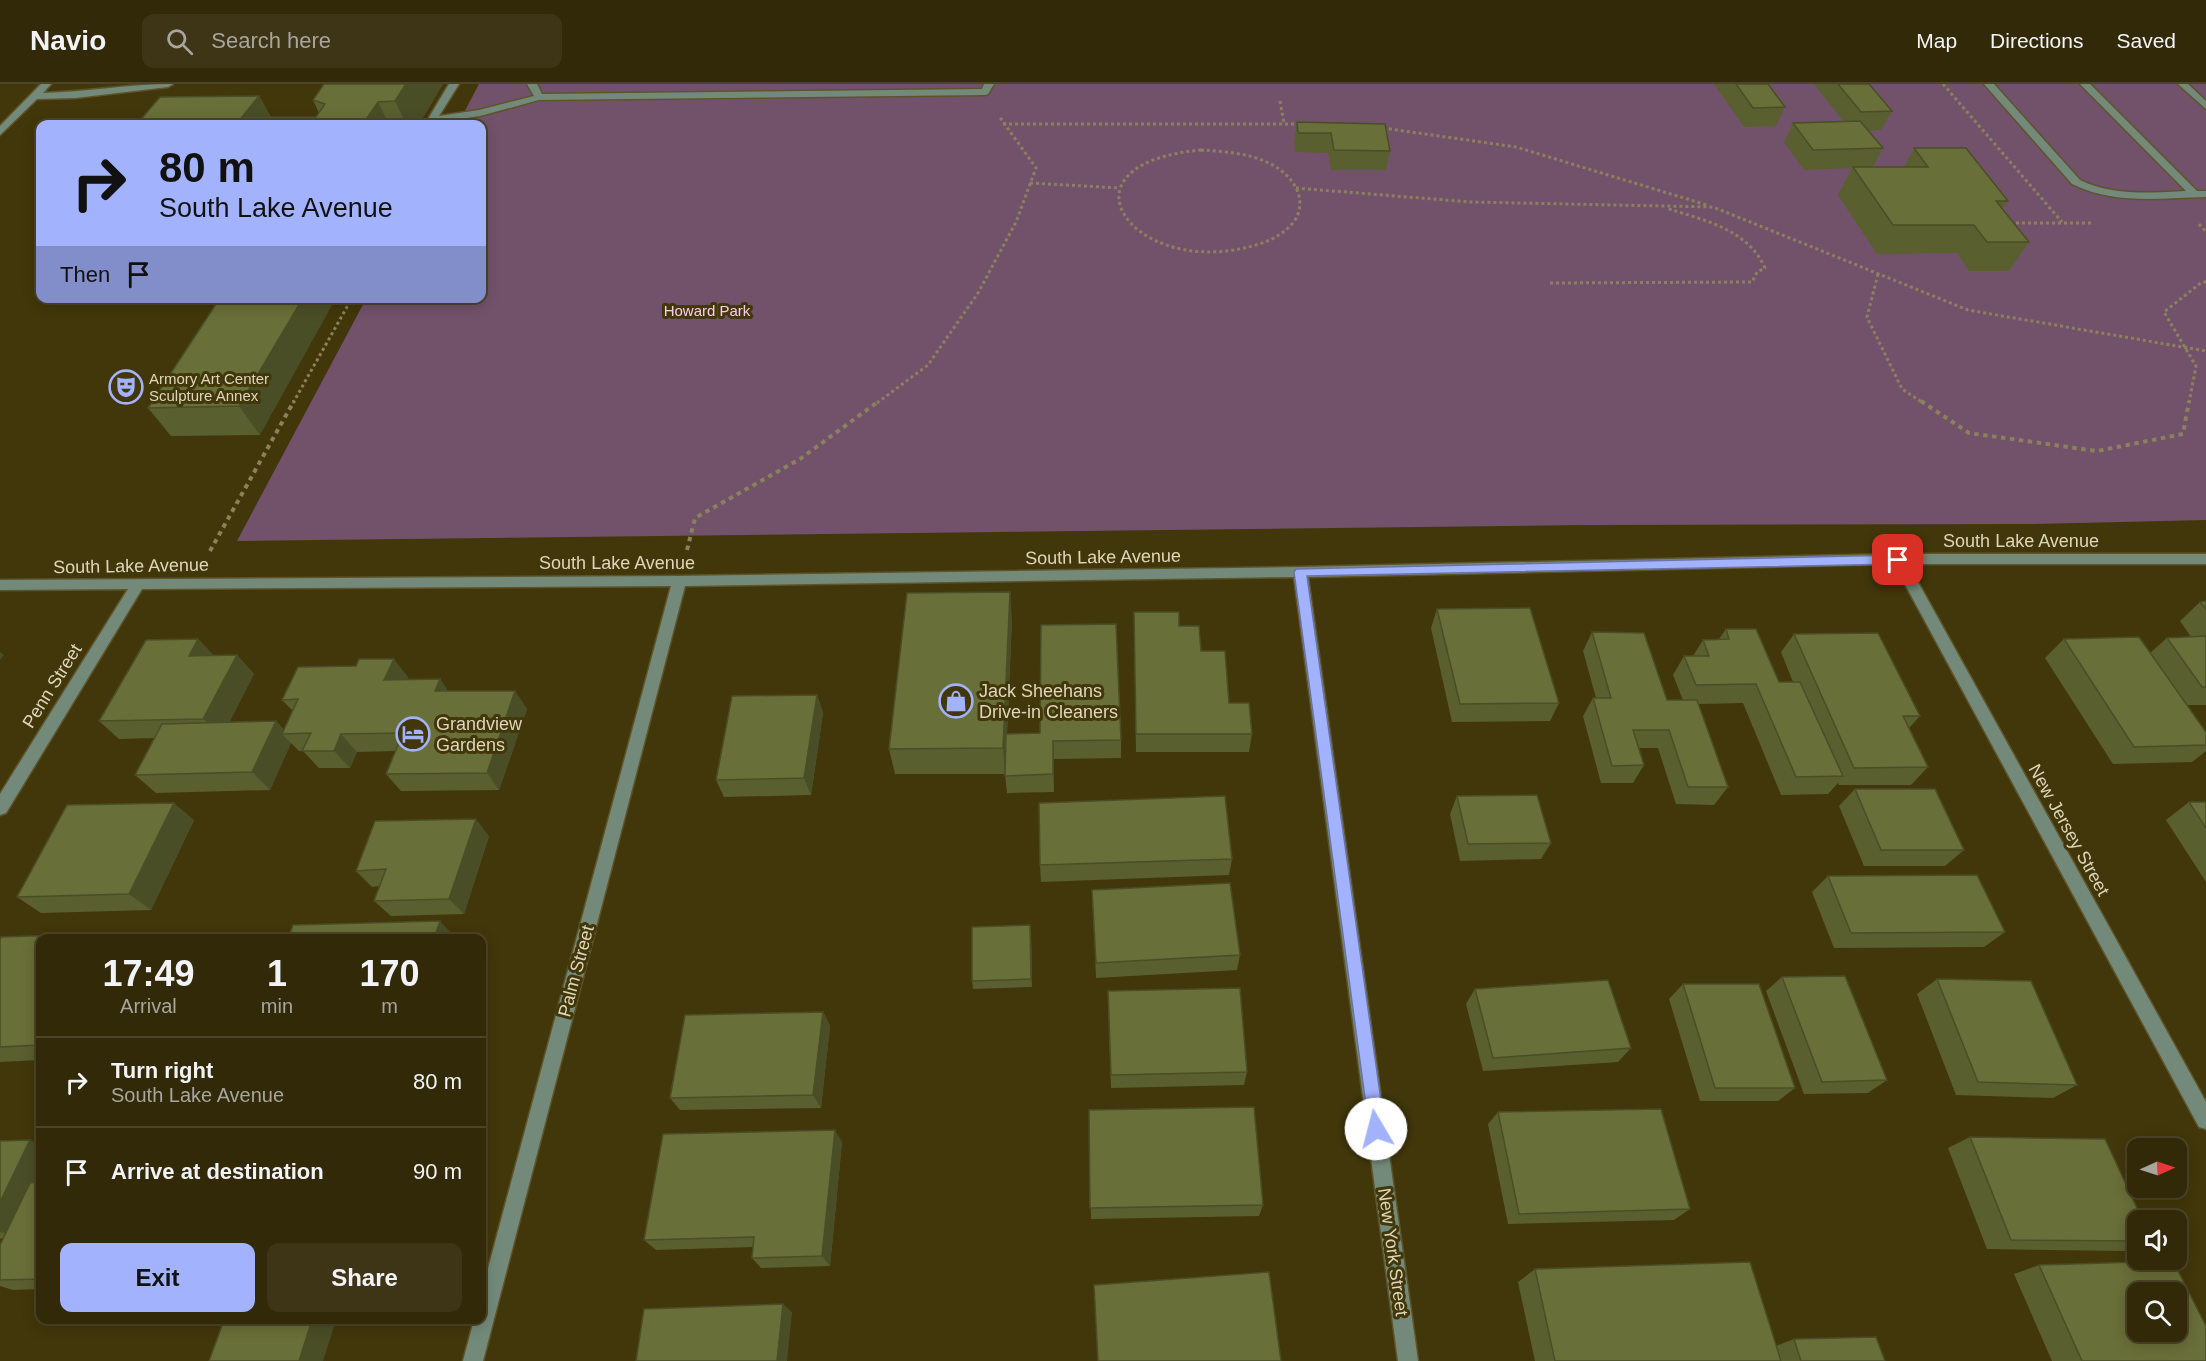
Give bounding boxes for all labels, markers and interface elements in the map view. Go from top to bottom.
search box [142,14,562,68]
text: Navio [30,25,106,56]
icon: search [163,25,196,58]
text: Search here [211,28,331,53]
text: Map [1916,29,1957,52]
text: Directions [1990,29,2083,52]
text: Saved [2116,29,2176,52]
icon: right [60,144,138,222]
text: 80 m [159,144,255,191]
text: South Lake Avenue [159,193,393,223]
icon: arrive [122,258,155,291]
text: Then [60,262,110,287]
park label: Howard Park [664,302,751,319]
theatre icon: Armory Art Center Sculpture Annex [108,369,144,405]
place label: Armory Art Center Sculpture Annex [149,370,269,404]
street label: South Lake Avenue [1943,531,2099,551]
pin [1872,534,1923,585]
icon: arrive [1881,543,1914,576]
street label: South Lake Avenue [1025,546,1181,568]
street label: South Lake Avenue [539,553,695,573]
street label: South Lake Avenue [53,555,209,577]
street label: Penn Street [18,640,86,732]
place label: Jack Sheehans Drive-in Cleaners [979,681,1118,722]
shop icon: Jack Sheehans Drive-in Cleaners [938,683,974,719]
place label: Grandview Gardens [436,714,523,755]
hotel icon: Grandview Gardens [395,716,431,752]
street label: New Jersey Street [2025,761,2113,899]
street label: Palm Street [554,923,598,1019]
text: 17:49 [102,953,194,994]
text: 1 [267,953,287,994]
text: 170 [359,953,420,994]
text: Arrival [120,995,177,1017]
text: min [261,995,293,1017]
text: m [381,995,398,1017]
text: Turn right [111,1058,213,1083]
icon: right [60,1066,93,1099]
text: 80 m [413,1069,462,1094]
text: South Lake Avenue [111,1084,284,1106]
position arrow [1344,1097,1408,1161]
north arrow [2127,1138,2187,1198]
map controls [2127,1138,2187,1342]
icon: arrive [60,1156,93,1189]
text: Arrive at destination [111,1159,324,1184]
text: 90 m [413,1159,462,1184]
street label: New York Street [1374,1187,1412,1317]
button: sound [2127,1210,2187,1270]
button: Exit [60,1243,255,1312]
button: Share [267,1243,462,1312]
button: search [2127,1282,2187,1342]

